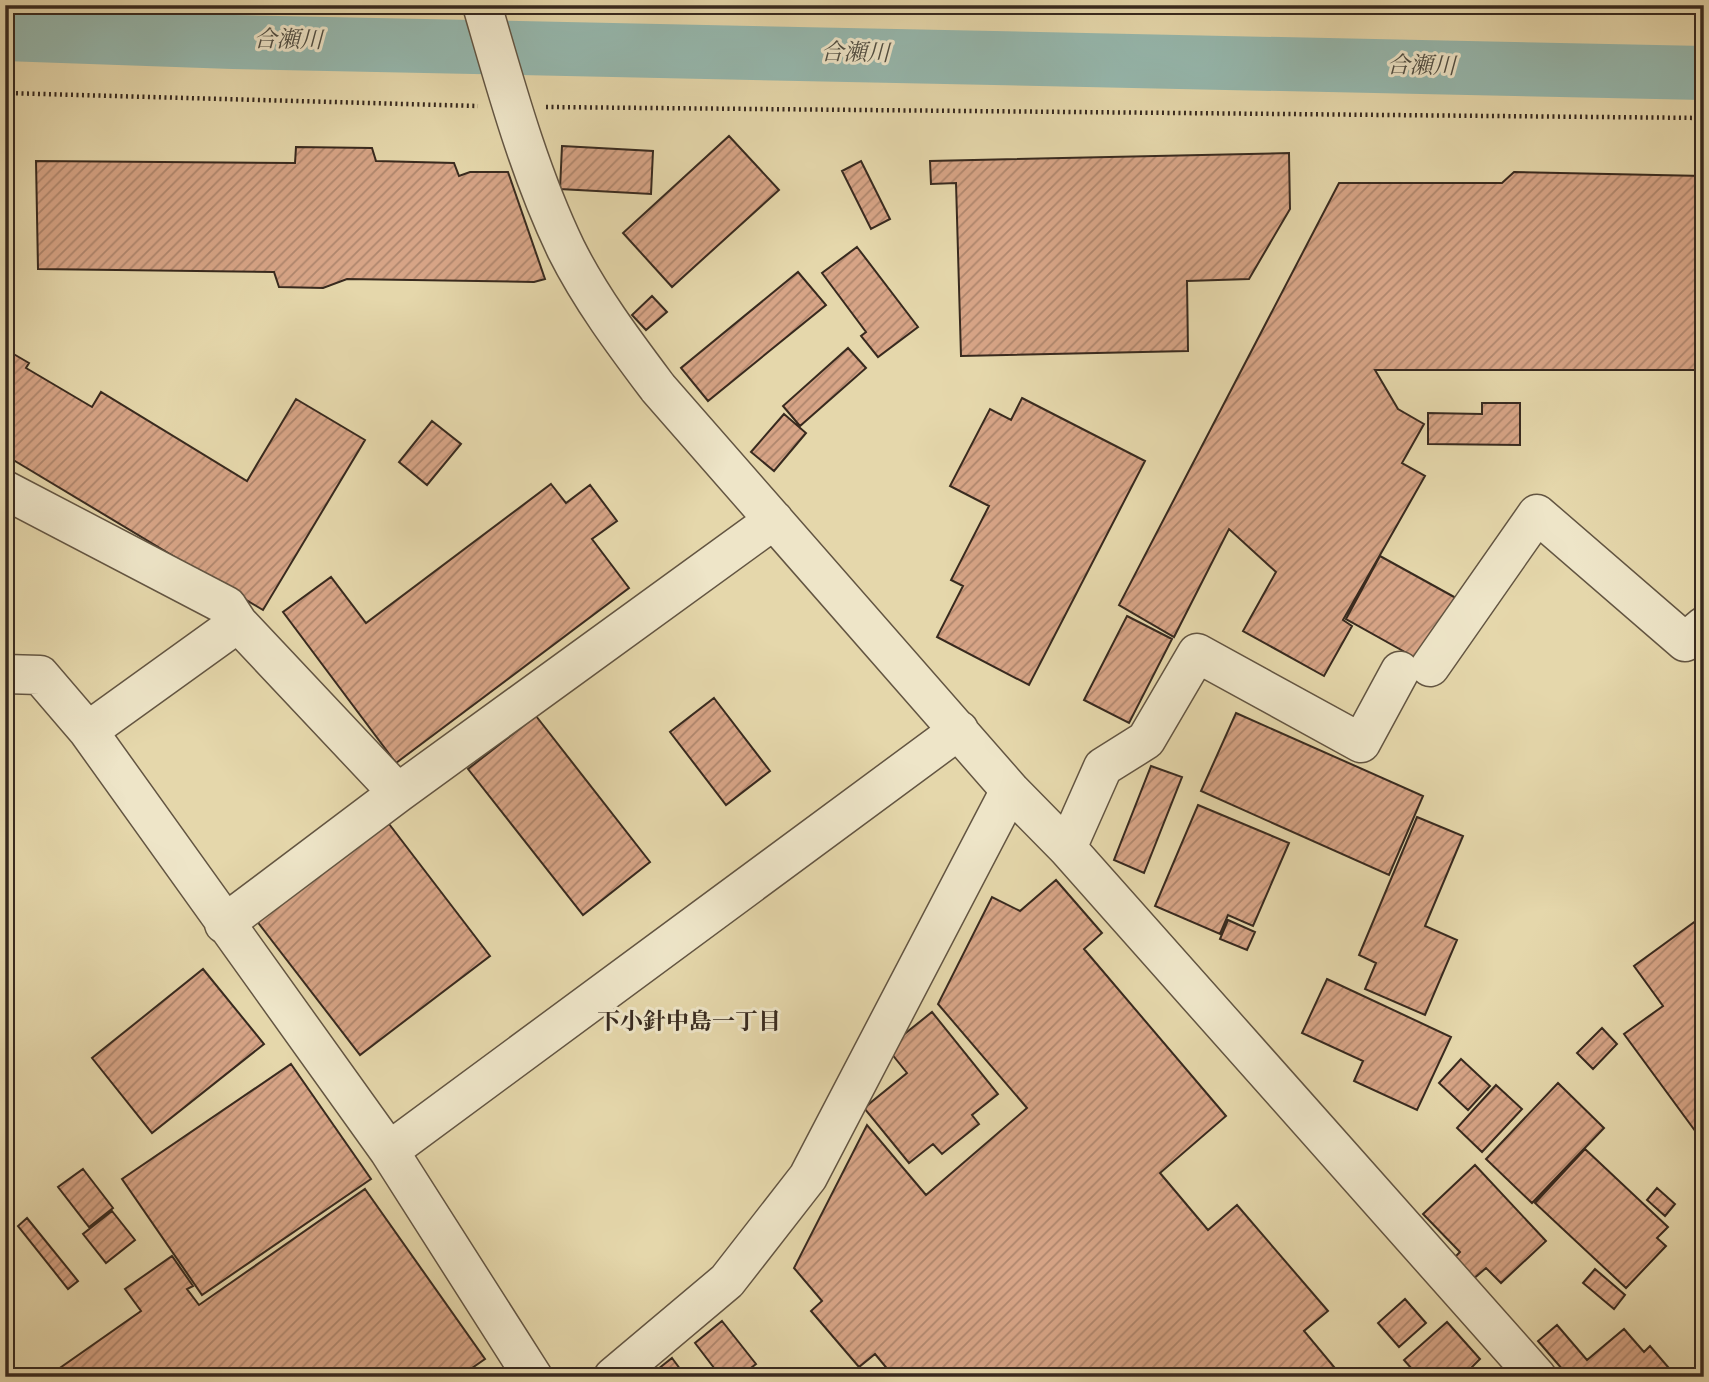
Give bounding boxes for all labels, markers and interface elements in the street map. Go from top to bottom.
water label: 合瀬川 [253,25,326,55]
water label: 合瀬川 [820,38,893,68]
water label: 合瀬川 [1386,51,1459,81]
district label: 下小針中島一丁目 [597,1008,781,1036]

